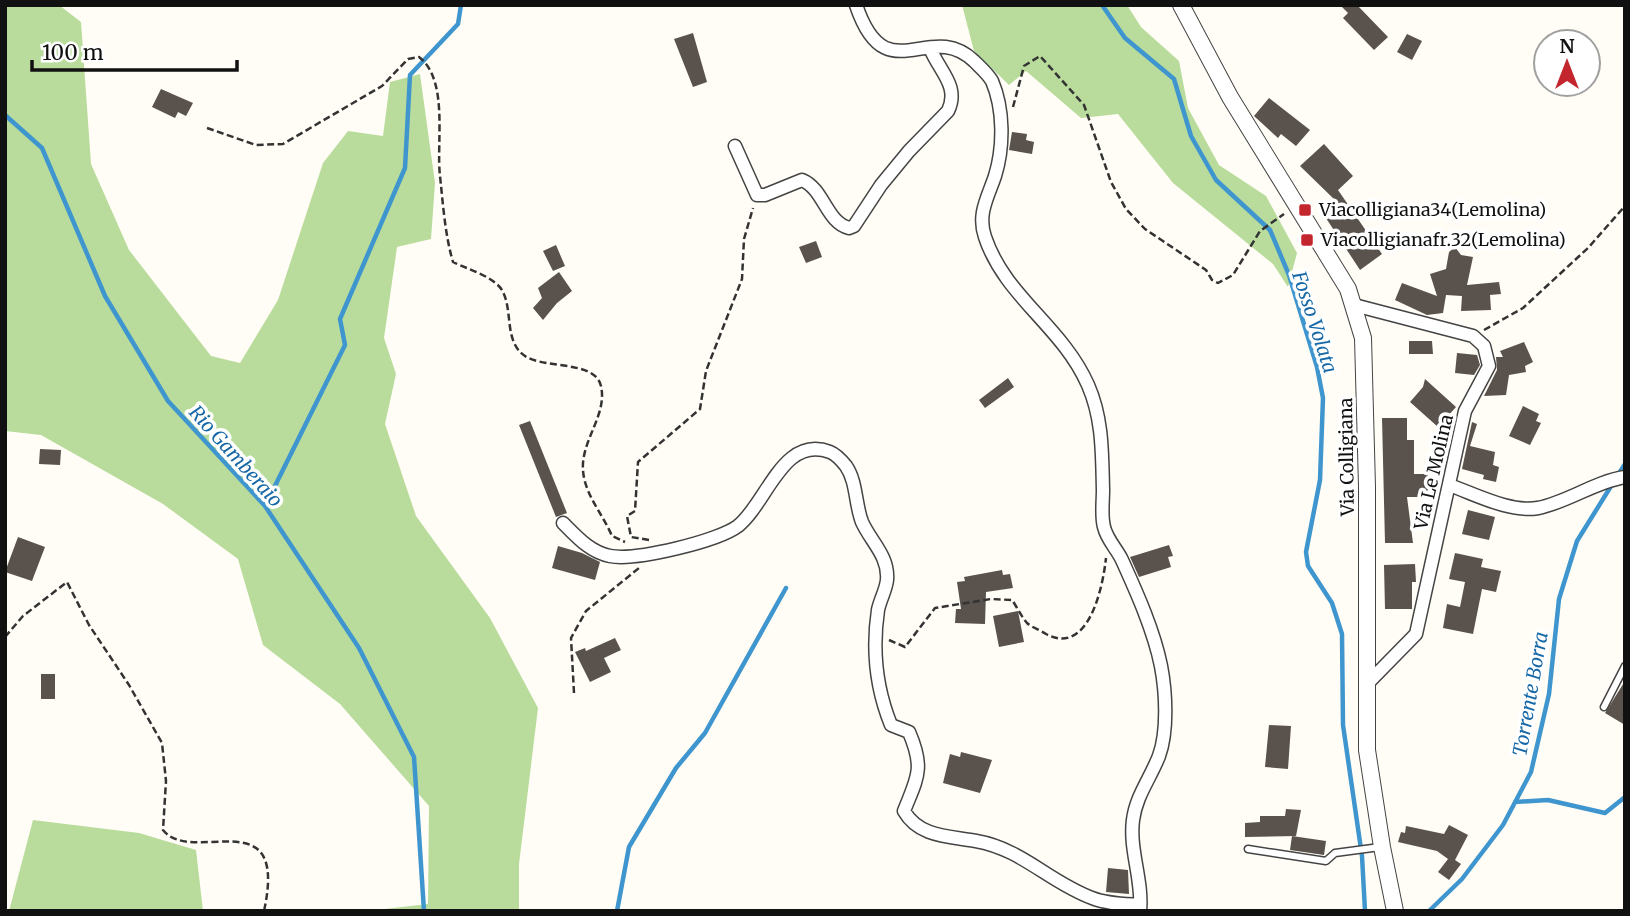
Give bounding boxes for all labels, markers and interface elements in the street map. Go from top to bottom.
scale bar [32,28,236,72]
north arrow [1532,28,1602,98]
text: N [1559,34,1575,58]
text: 100 m [42,39,104,66]
place label: Viacolligiana34(Lemolina) [1318,198,1546,221]
marker: Viacolligiana34(Lemolina) [1297,202,1313,218]
place label: Viacolligianafr.32(Lemolina) [1320,228,1566,251]
marker: Viacolligianafr.32(Lemolina) [1299,232,1315,248]
water label: Fosso Volata [1287,267,1343,376]
street label: Via Colligiana [1334,397,1359,517]
water label: Rio Gamberaio [184,400,288,512]
street label: Via Le Molina [1409,412,1458,533]
water label: Torrente Borra [1507,630,1553,758]

